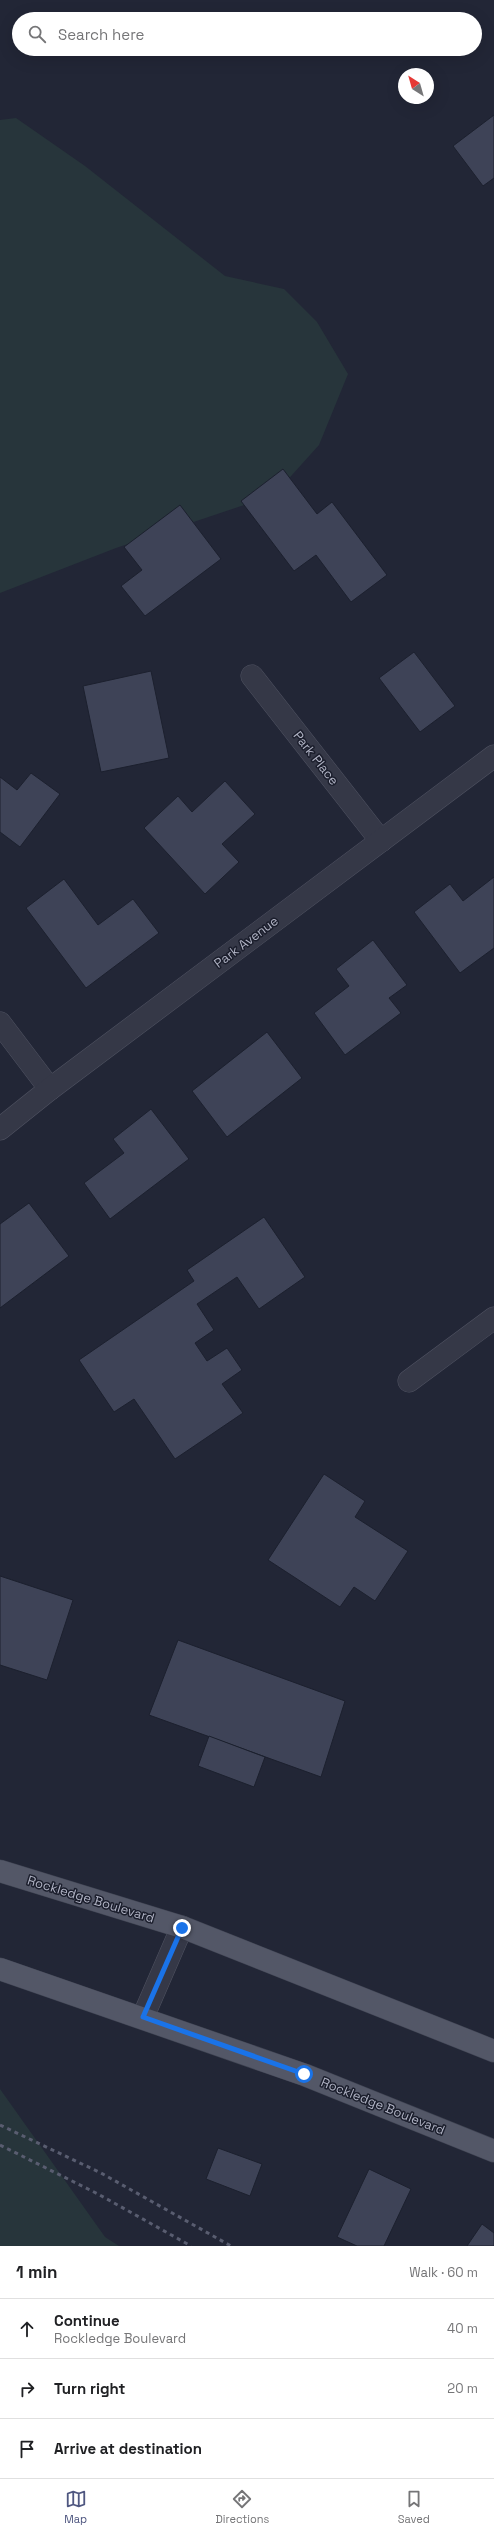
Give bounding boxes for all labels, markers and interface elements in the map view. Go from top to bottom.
search box [12,12,482,56]
icon: search [26,23,48,45]
text: Search here [58,25,144,44]
north arrow [398,68,434,104]
street label: Park Place [290,727,342,789]
street label: Park Avenue [210,912,282,972]
street label: Rockledge Boulevard [25,1872,157,1926]
route end [173,1919,191,1937]
route start [295,2065,313,2083]
street label: Rockledge Boulevard [319,2073,447,2139]
text: 1 min [16,2261,58,2283]
text: Walk · 60 m [409,2264,478,2281]
text: Continue [54,2311,120,2330]
icon: ahead [16,2318,38,2340]
text: 40 m [447,2320,478,2337]
text: Rockledge Boulevard [54,2330,186,2347]
icon: right [16,2378,38,2400]
text: Turn right [54,2379,125,2398]
text: 20 m [447,2380,478,2397]
icon: arrive [16,2438,38,2460]
text: Arrive at destination [54,2439,202,2458]
tab: Map [64,2488,87,2526]
tab: Directions [215,2488,269,2526]
tab: Saved [398,2488,430,2526]

